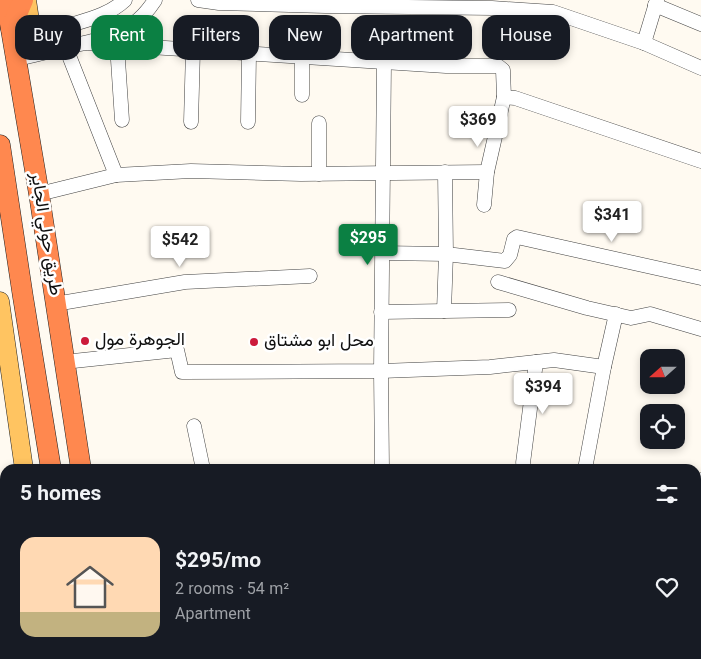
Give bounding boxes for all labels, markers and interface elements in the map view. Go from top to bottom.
chip: Buy [15,15,81,60]
chip: Rent [91,15,163,60]
chip: Filters [173,15,259,60]
chip: New [269,15,341,60]
chip: Apartment [351,15,472,60]
chip: House [482,15,570,60]
pin: $369 [448,106,508,148]
text: $369 [460,109,496,134]
street label: طريق حولي الجاير [21,169,69,298]
pin: $341 [582,200,642,243]
text: $341 [594,204,630,229]
pin: $295 [338,224,398,266]
pin: $542 [150,226,210,268]
text: $295 [350,227,386,252]
text: $542 [162,229,198,254]
place label: الجوهرة مول [95,327,185,355]
place label: محل ابو مشتاق [264,328,374,356]
marker: الجوهرة مول [79,335,91,347]
marker: محل ابو مشتاق [248,336,260,348]
north arrow [640,349,685,394]
map controls [640,349,685,449]
pin: $394 [513,372,573,415]
text: $394 [525,376,561,401]
button: locate [640,404,685,449]
text: 5 homes [20,478,101,511]
icon: filters [653,480,681,508]
text: $295/mo [175,545,261,578]
icon: home [60,557,120,617]
icon: heart [653,573,681,601]
text: 2 rooms · 54 m² [175,578,289,603]
text: Apartment [175,603,251,628]

